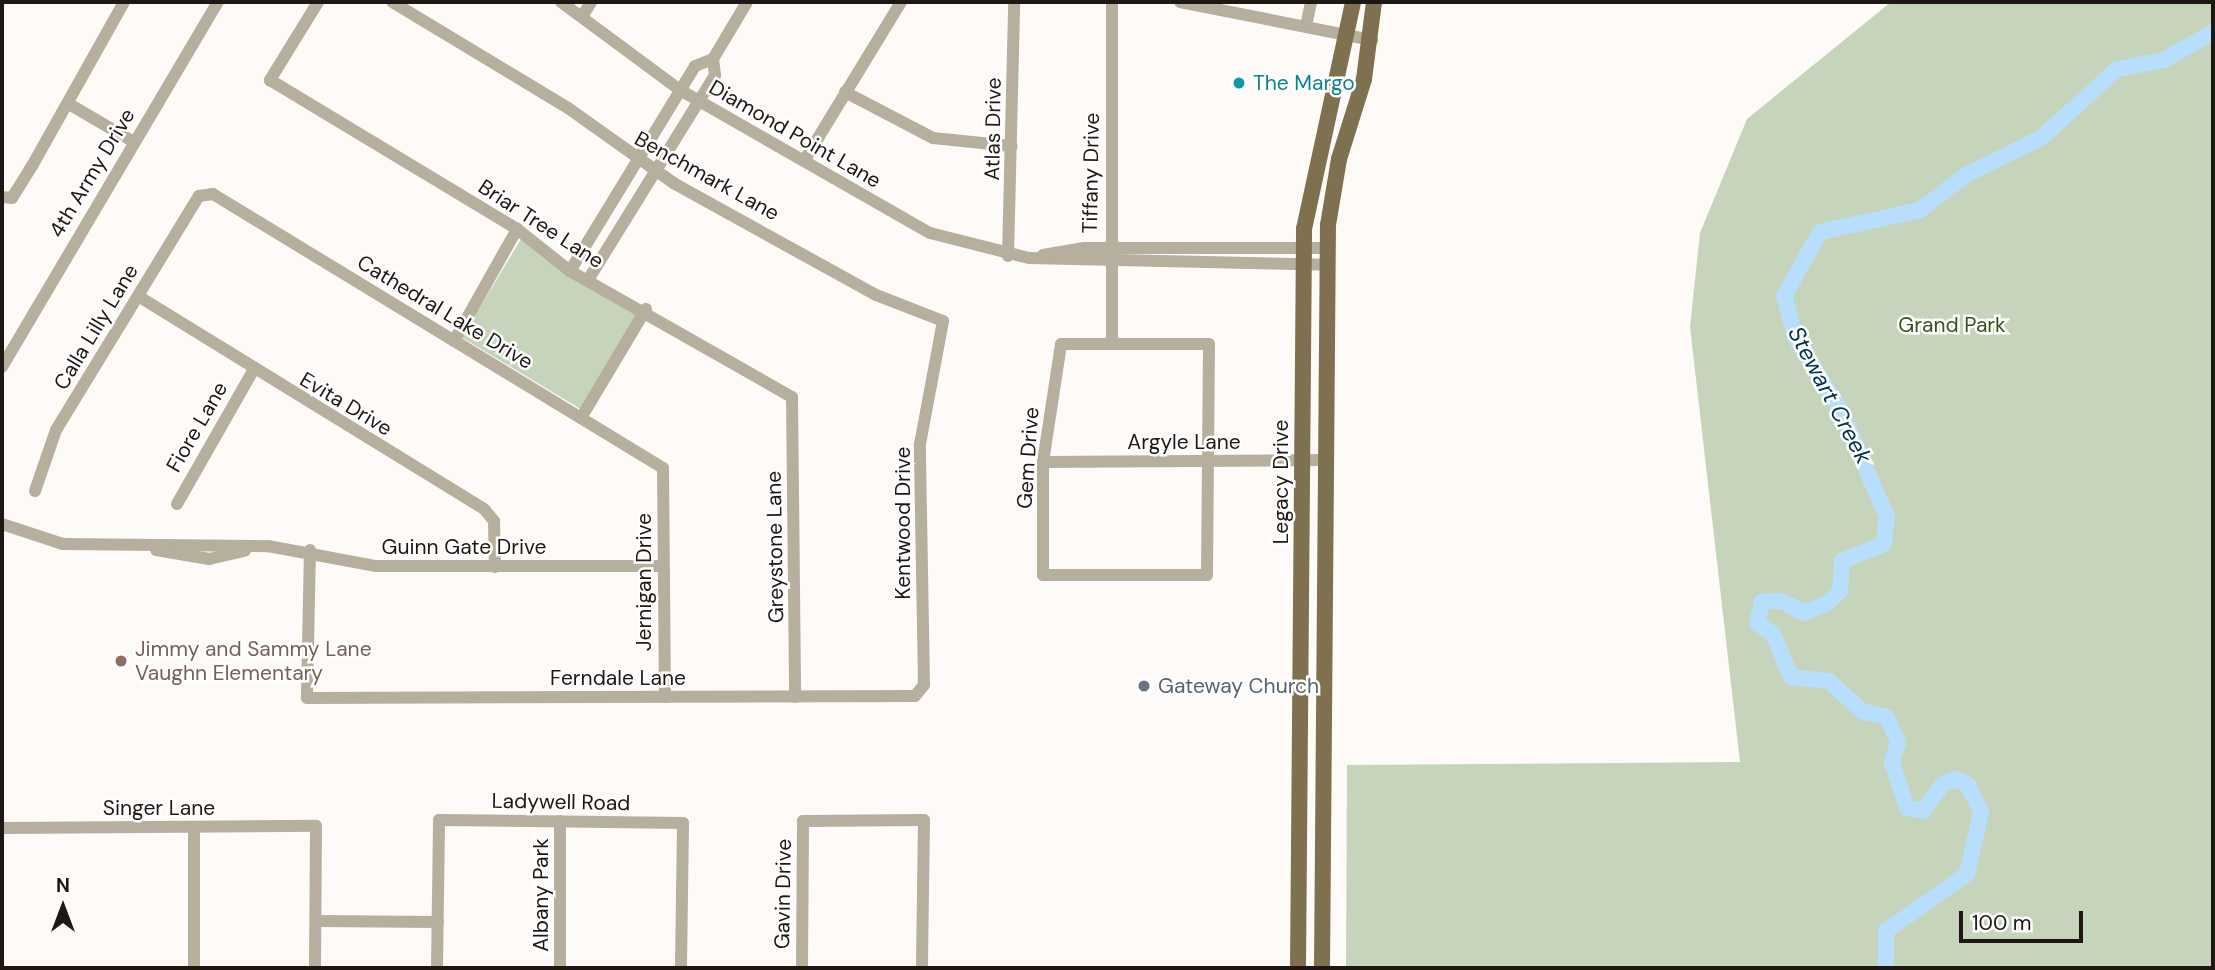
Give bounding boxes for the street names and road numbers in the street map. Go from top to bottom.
street label: Diamond Point Lane [705,75,885,193]
street label: Atlas Drive [980,77,1006,181]
street label: 4th Army Drive [44,104,140,242]
street label: Tiffany Drive [1077,112,1105,234]
street label: Benchmark Lane [630,126,784,226]
street label: Briar Tree Lane [474,174,608,274]
street label: Cathedral Lake Drive [353,250,537,374]
street label: Calla Lilly Lane [49,260,143,394]
street label: Evita Drive [295,367,397,441]
street label: Fiore Lane [161,377,233,477]
street label: Gem Drive [1012,406,1044,510]
street label: Legacy Drive [1268,420,1294,544]
street label: Argyle Lane [1127,429,1241,455]
street label: Kentwood Drive [890,447,916,599]
street label: Greystone Lane [761,471,789,623]
street label: Jernigan Drive [631,513,657,651]
street label: Guinn Gate Drive [382,534,546,560]
street label: Ferndale Lane [550,665,686,691]
street label: Ladywell Road [491,788,631,816]
street label: Singer Lane [103,795,215,821]
street label: Albany Park [528,838,554,952]
street label: Gavin Drive [769,839,797,949]

